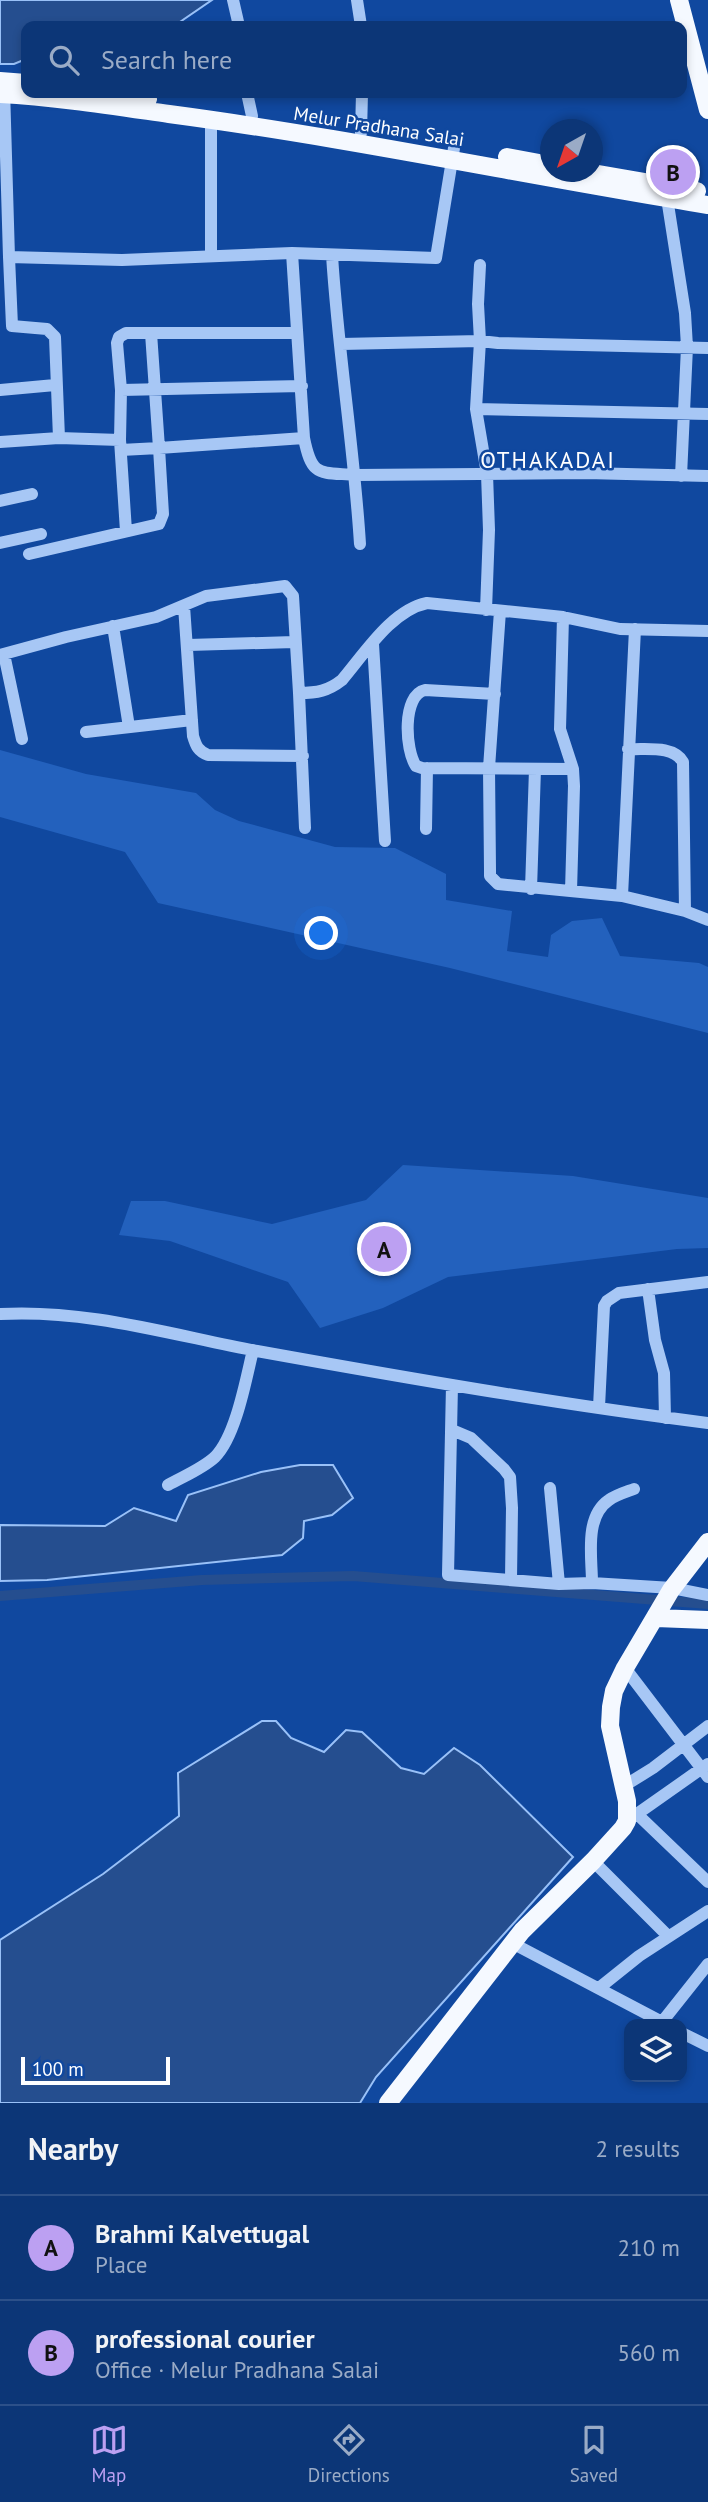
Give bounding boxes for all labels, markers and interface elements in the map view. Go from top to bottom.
search box [21,21,687,98]
icon: search [45,41,83,79]
text: Search here [101,43,232,76]
street label: Melur Pradhana Salai [292,101,466,151]
north arrow [540,119,603,182]
pin: B [650,146,696,198]
district label: OTHAKADAI [480,445,616,474]
your location [304,916,338,950]
pin: A [361,1223,407,1275]
map controls [624,2019,687,2082]
button: layers [624,2019,687,2082]
scale bar [21,2054,170,2086]
text: 100 m [32,2057,84,2081]
text: Nearby [28,2129,118,2168]
text: 2 results [596,2134,680,2163]
text: Brahmi Kalvettugal [95,2217,309,2250]
text: A [44,2233,58,2262]
text: 210 m [618,2233,680,2262]
text: Place [95,2250,148,2279]
text: professional courier [95,2322,315,2355]
text: B [44,2338,58,2367]
text: 560 m [618,2338,680,2367]
text: Office · Melur Pradhana Salai [95,2355,379,2384]
tab: Map [90,2421,128,2487]
tab: Directions [308,2421,390,2487]
tab: Saved [570,2421,618,2487]

